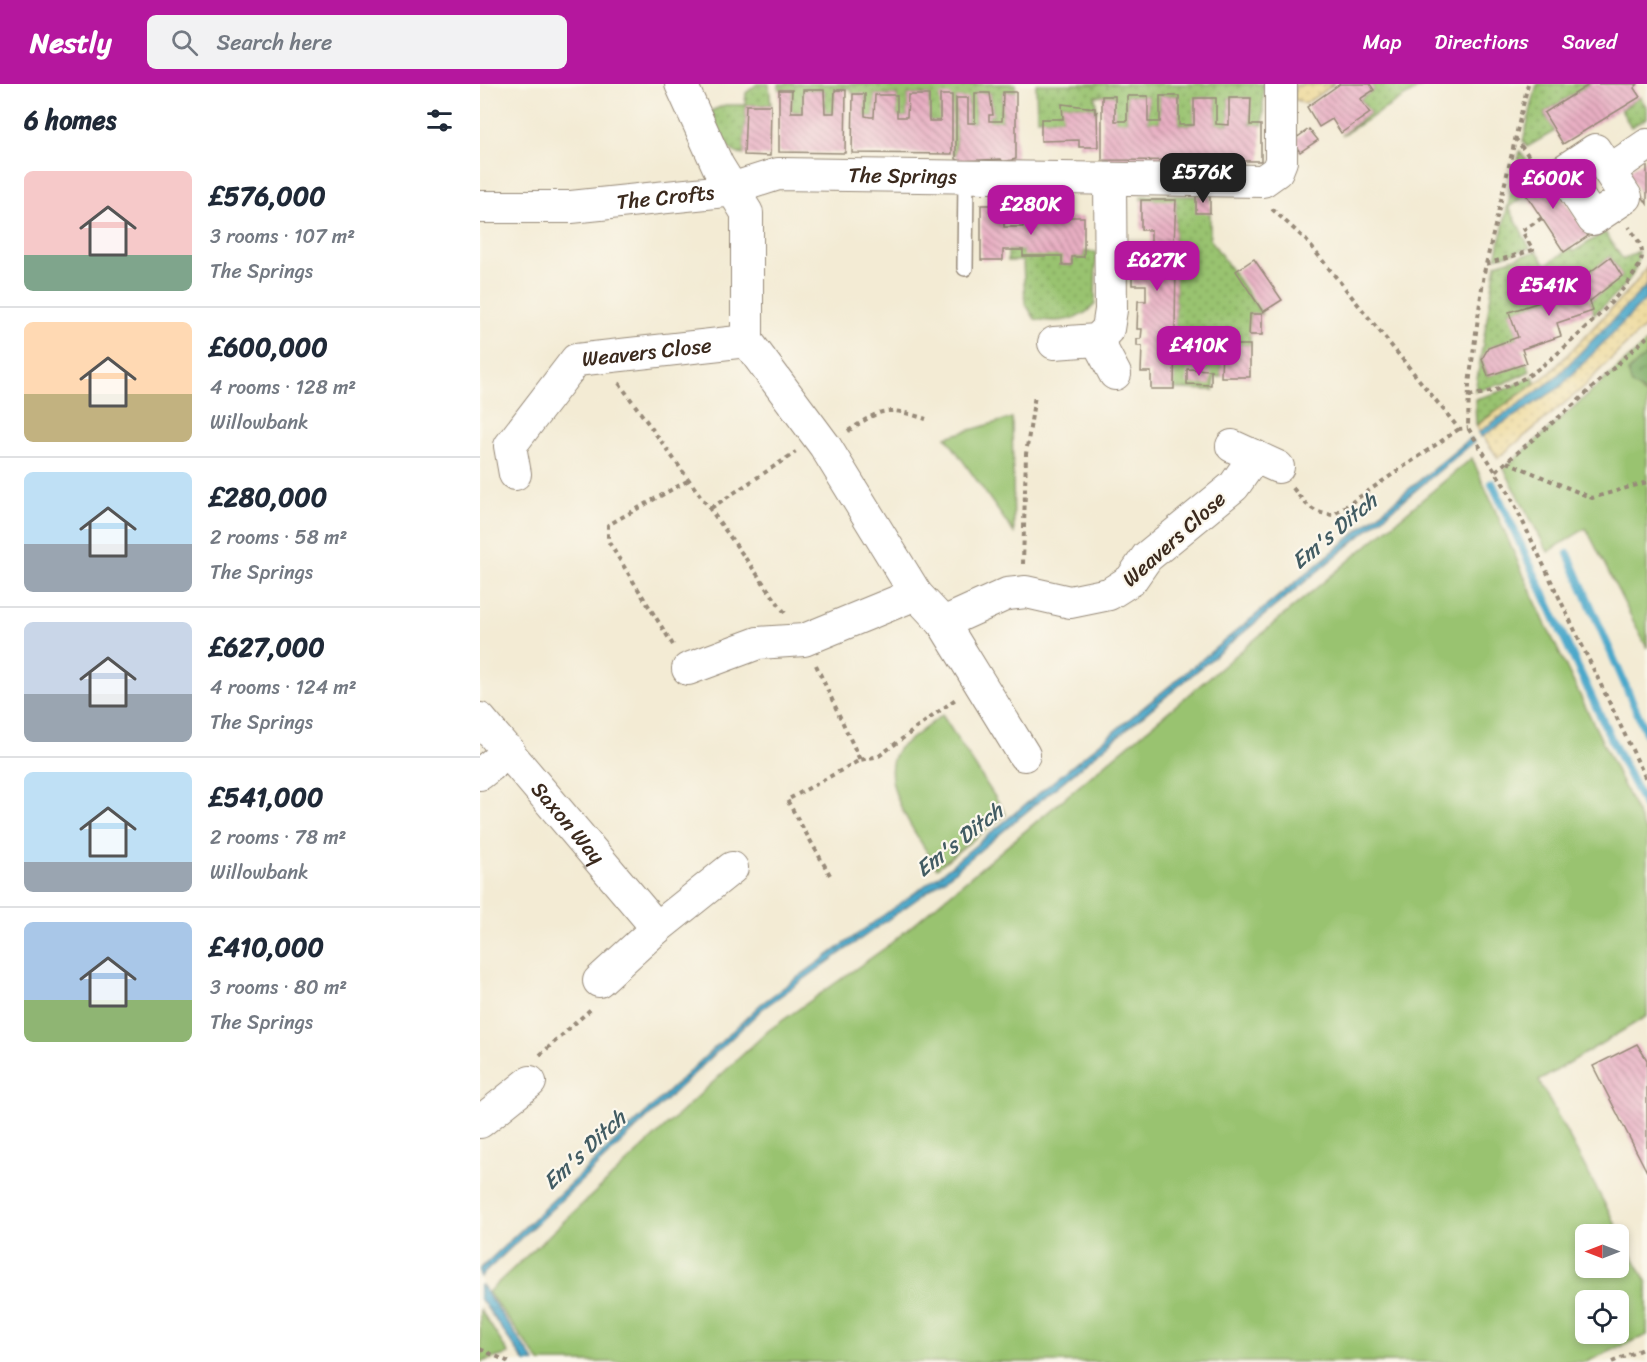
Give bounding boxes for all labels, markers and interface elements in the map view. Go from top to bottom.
search box [147,15,567,69]
text: Nestly [30,18,111,67]
text: Search here [216,23,332,62]
text: Map [1363,23,1401,61]
text: Directions [1434,23,1529,61]
text: Saved [1562,23,1617,61]
icon: search [168,26,201,59]
text: 6 homes [24,97,116,143]
icon: filters [423,104,456,137]
pin: £576K [1161,153,1245,204]
text: £576K [1174,155,1232,190]
street label: The Springs [848,156,957,196]
pin: £600K [1511,159,1595,210]
text: £600K [1523,161,1583,196]
text: £576,000 [210,173,326,219]
street label: The Crofts [615,173,716,221]
pin: £280K [989,185,1073,236]
text: £280K [1002,187,1061,222]
icon: home [72,195,144,267]
text: 3 rooms · 107 m² [210,219,355,254]
pin: £627K [1115,241,1199,292]
text: £627K [1128,243,1186,278]
text: The Springs [210,254,313,289]
pin: £541K [1507,266,1591,317]
text: £541K [1521,268,1577,303]
text: £600,000 [210,324,328,370]
street label: Weavers Close [580,326,714,378]
pin: £410K [1157,326,1241,377]
text: £410K [1171,328,1227,363]
icon: home [72,346,144,418]
text: 4 rooms · 128 m² [210,370,356,405]
text: Willowbank [210,405,309,440]
text: £280,000 [210,474,327,520]
street label: Weavers Close [1113,481,1235,597]
water label: Em's Ditch [1282,481,1388,579]
icon: home [72,496,144,568]
text: 2 rooms · 58 m² [210,520,347,555]
text: The Springs [210,555,313,590]
text: £627,000 [210,624,325,670]
icon: home [72,646,144,718]
text: 4 rooms · 124 m² [210,670,357,705]
text: The Springs [210,705,313,740]
street label: Saxon Way [521,772,615,873]
text: £541,000 [210,774,323,820]
water label: Em's Ditch [906,791,1014,887]
icon: home [72,796,144,868]
text: 2 rooms · 78 m² [210,820,346,855]
text: Willowbank [210,855,309,890]
text: £410,000 [210,924,324,970]
icon: home [72,946,144,1018]
text: 3 rooms · 80 m² [210,970,347,1005]
text: The Springs [210,1005,313,1040]
water label: Em's Ditch [533,1099,637,1200]
north arrow [1575,1224,1629,1278]
map controls [1575,1224,1629,1344]
button: locate [1575,1290,1629,1344]

